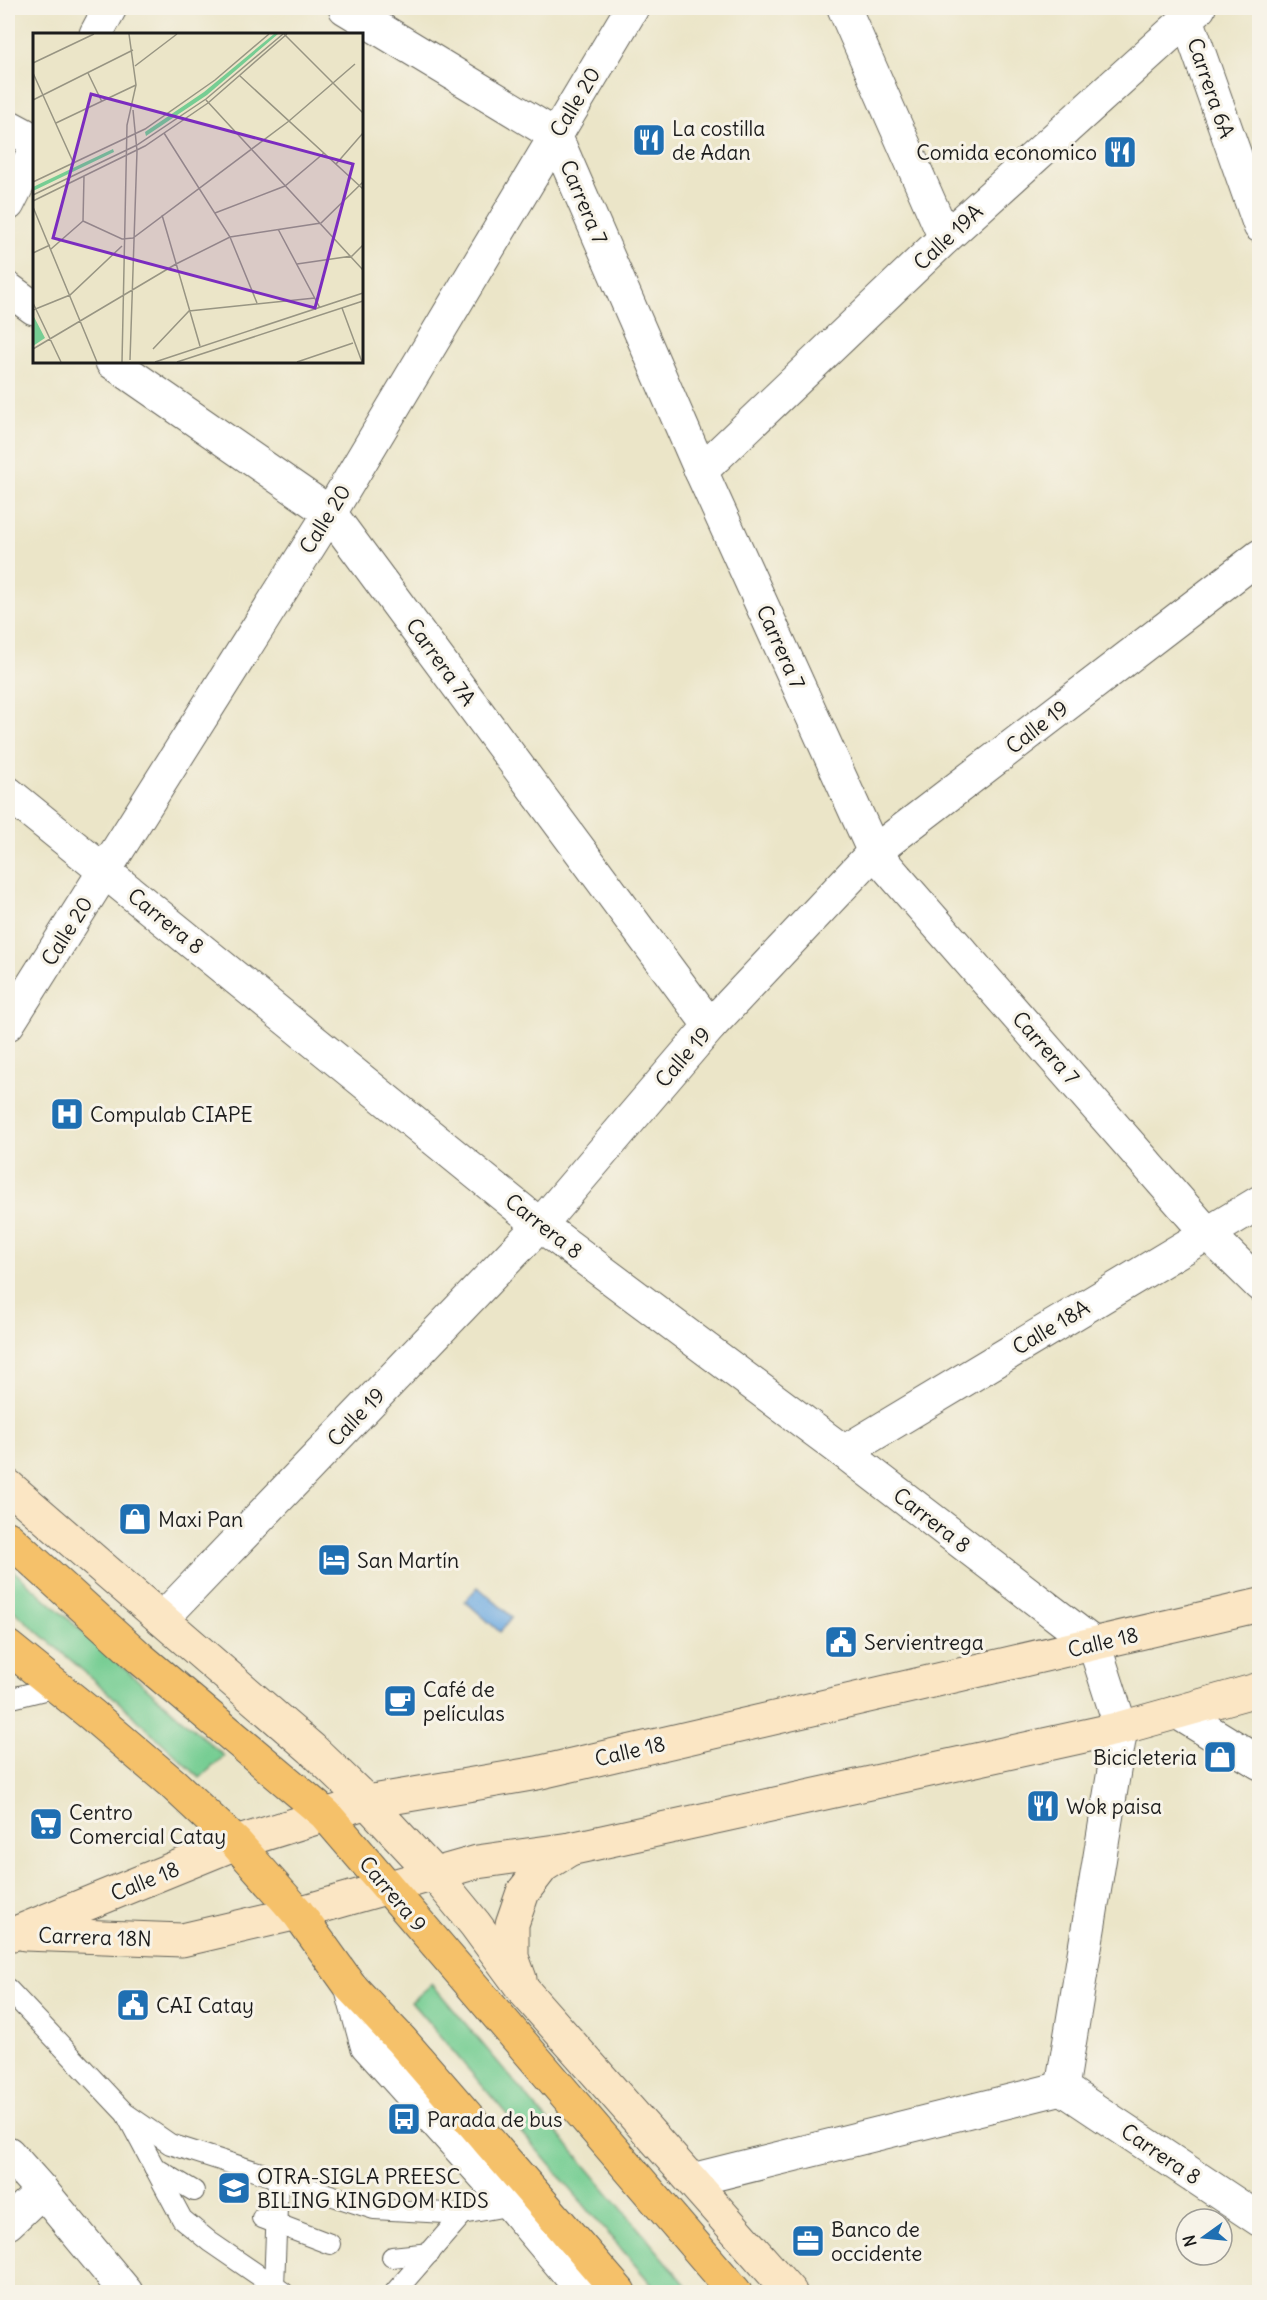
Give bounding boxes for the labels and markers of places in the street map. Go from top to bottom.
place label: La costilla de Adan [672,115,765,166]
restaurant icon: La costilla de Adan [631,122,667,158]
restaurant icon: Comida economico [1102,134,1138,170]
place label: Comida economico [916,139,1097,166]
hospital icon: Compulab CIAPE [49,1096,85,1132]
place label: Compulab CIAPE [90,1101,253,1128]
shop icon: Maxi Pan [117,1501,153,1537]
place label: Maxi Pan [158,1506,243,1533]
hotel icon: San Martín [316,1542,352,1578]
place label: San Martín [357,1547,459,1574]
public building icon: Servientrega [823,1624,859,1660]
place label: Servientrega [864,1629,984,1656]
place label: Café de películas [423,1676,505,1727]
cafe icon: Café de películas [382,1683,418,1719]
shop icon: Bicicleteria [1202,1739,1238,1775]
place label: Bicicleteria [1093,1744,1197,1771]
restaurant icon: Wok paisa [1025,1788,1061,1824]
place label: Wok paisa [1066,1793,1162,1820]
place label: Centro Comercial Catay [69,1799,226,1850]
supermarket icon: Centro Comercial Catay [28,1806,64,1842]
public building icon: CAI Catay [115,1987,151,2023]
place label: CAI Catay [156,1992,254,2019]
bus stop icon: Parada de bus [386,2101,422,2137]
place label: Parada de bus [427,2106,563,2133]
place label: OTRA-SIGLA PREESC BILING KINGDOM KIDS [257,2163,489,2214]
school or university icon: OTRA-SIGLA PREESC BILING KINGDOM KIDS [216,2170,252,2206]
place label: Banco de occidente [831,2216,922,2267]
office icon: Banco de occidente [790,2223,826,2259]

